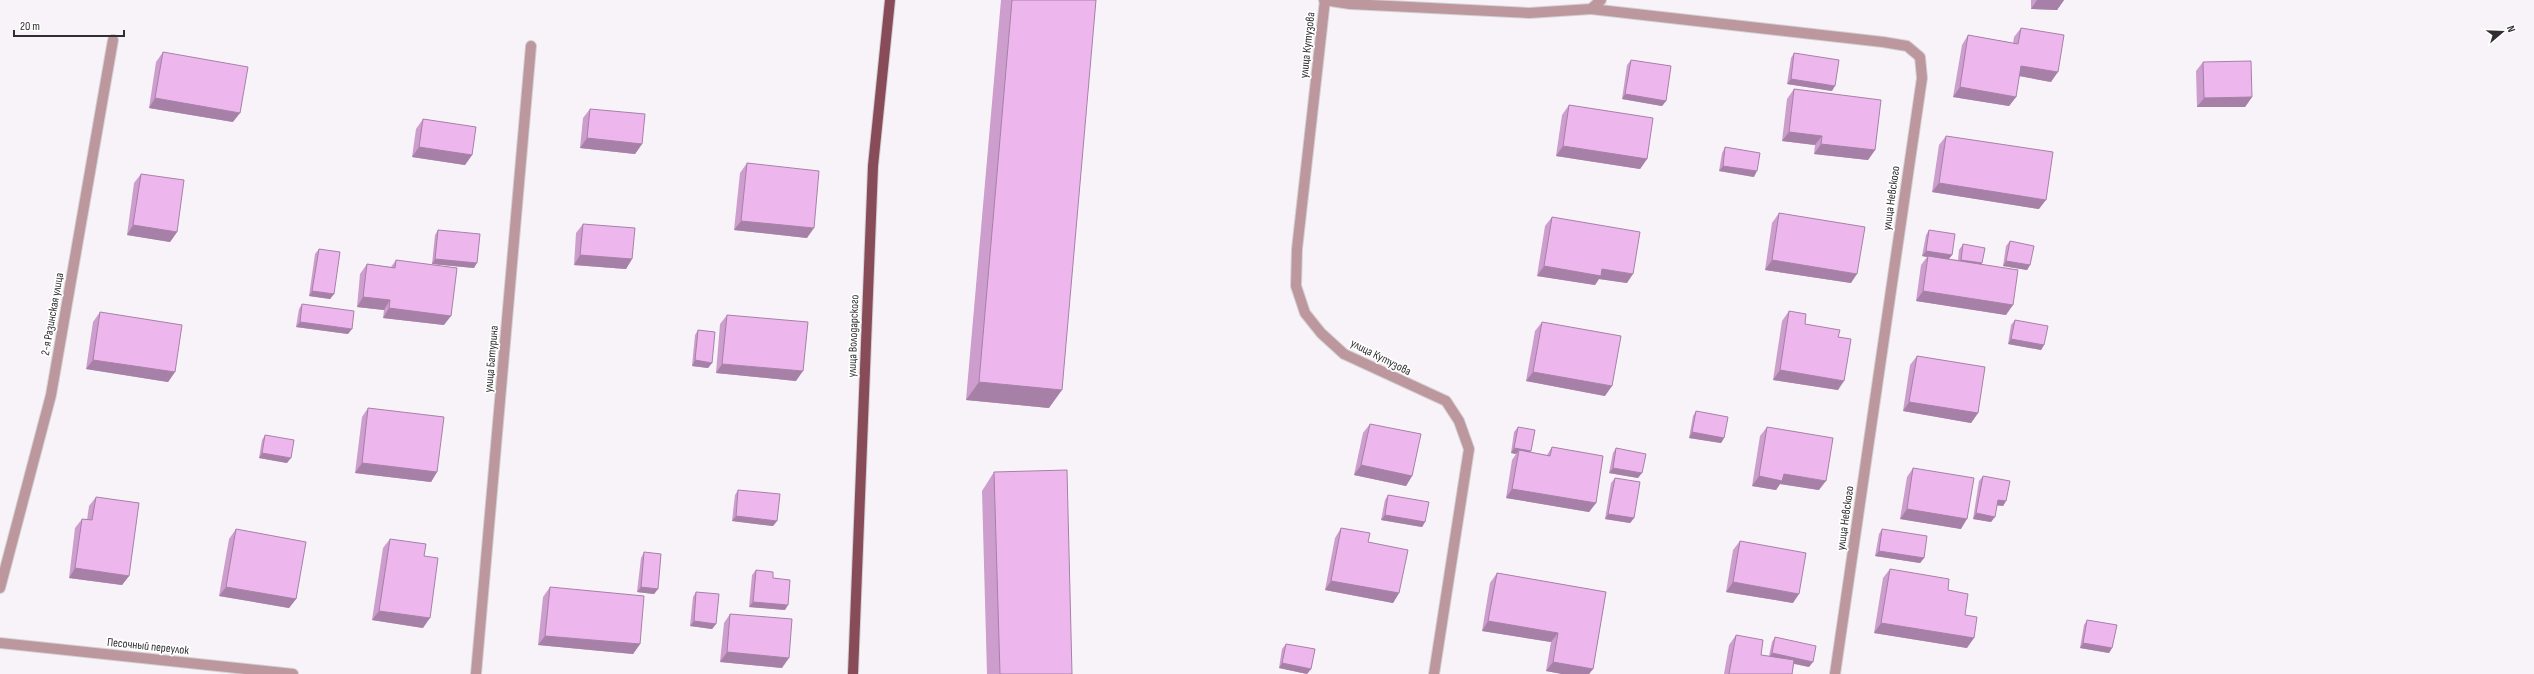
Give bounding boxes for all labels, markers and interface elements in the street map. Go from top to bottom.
street label: улица Кутузова [1297,11,1318,79]
scale bar [14,12,124,38]
north arrow [2482,12,2522,52]
text: 20 m [20,19,40,34]
text: N [2504,24,2518,34]
street label: улица Невского [1880,165,1903,231]
street label: 2-я Разинская улица [38,271,67,357]
street label: улица Володарского [845,294,862,378]
street label: улица Батурина [481,325,502,393]
street label: улица Кутузова [1348,336,1414,379]
street label: улица Невского [1834,485,1857,551]
street label: Песочный переулок [106,635,190,658]

